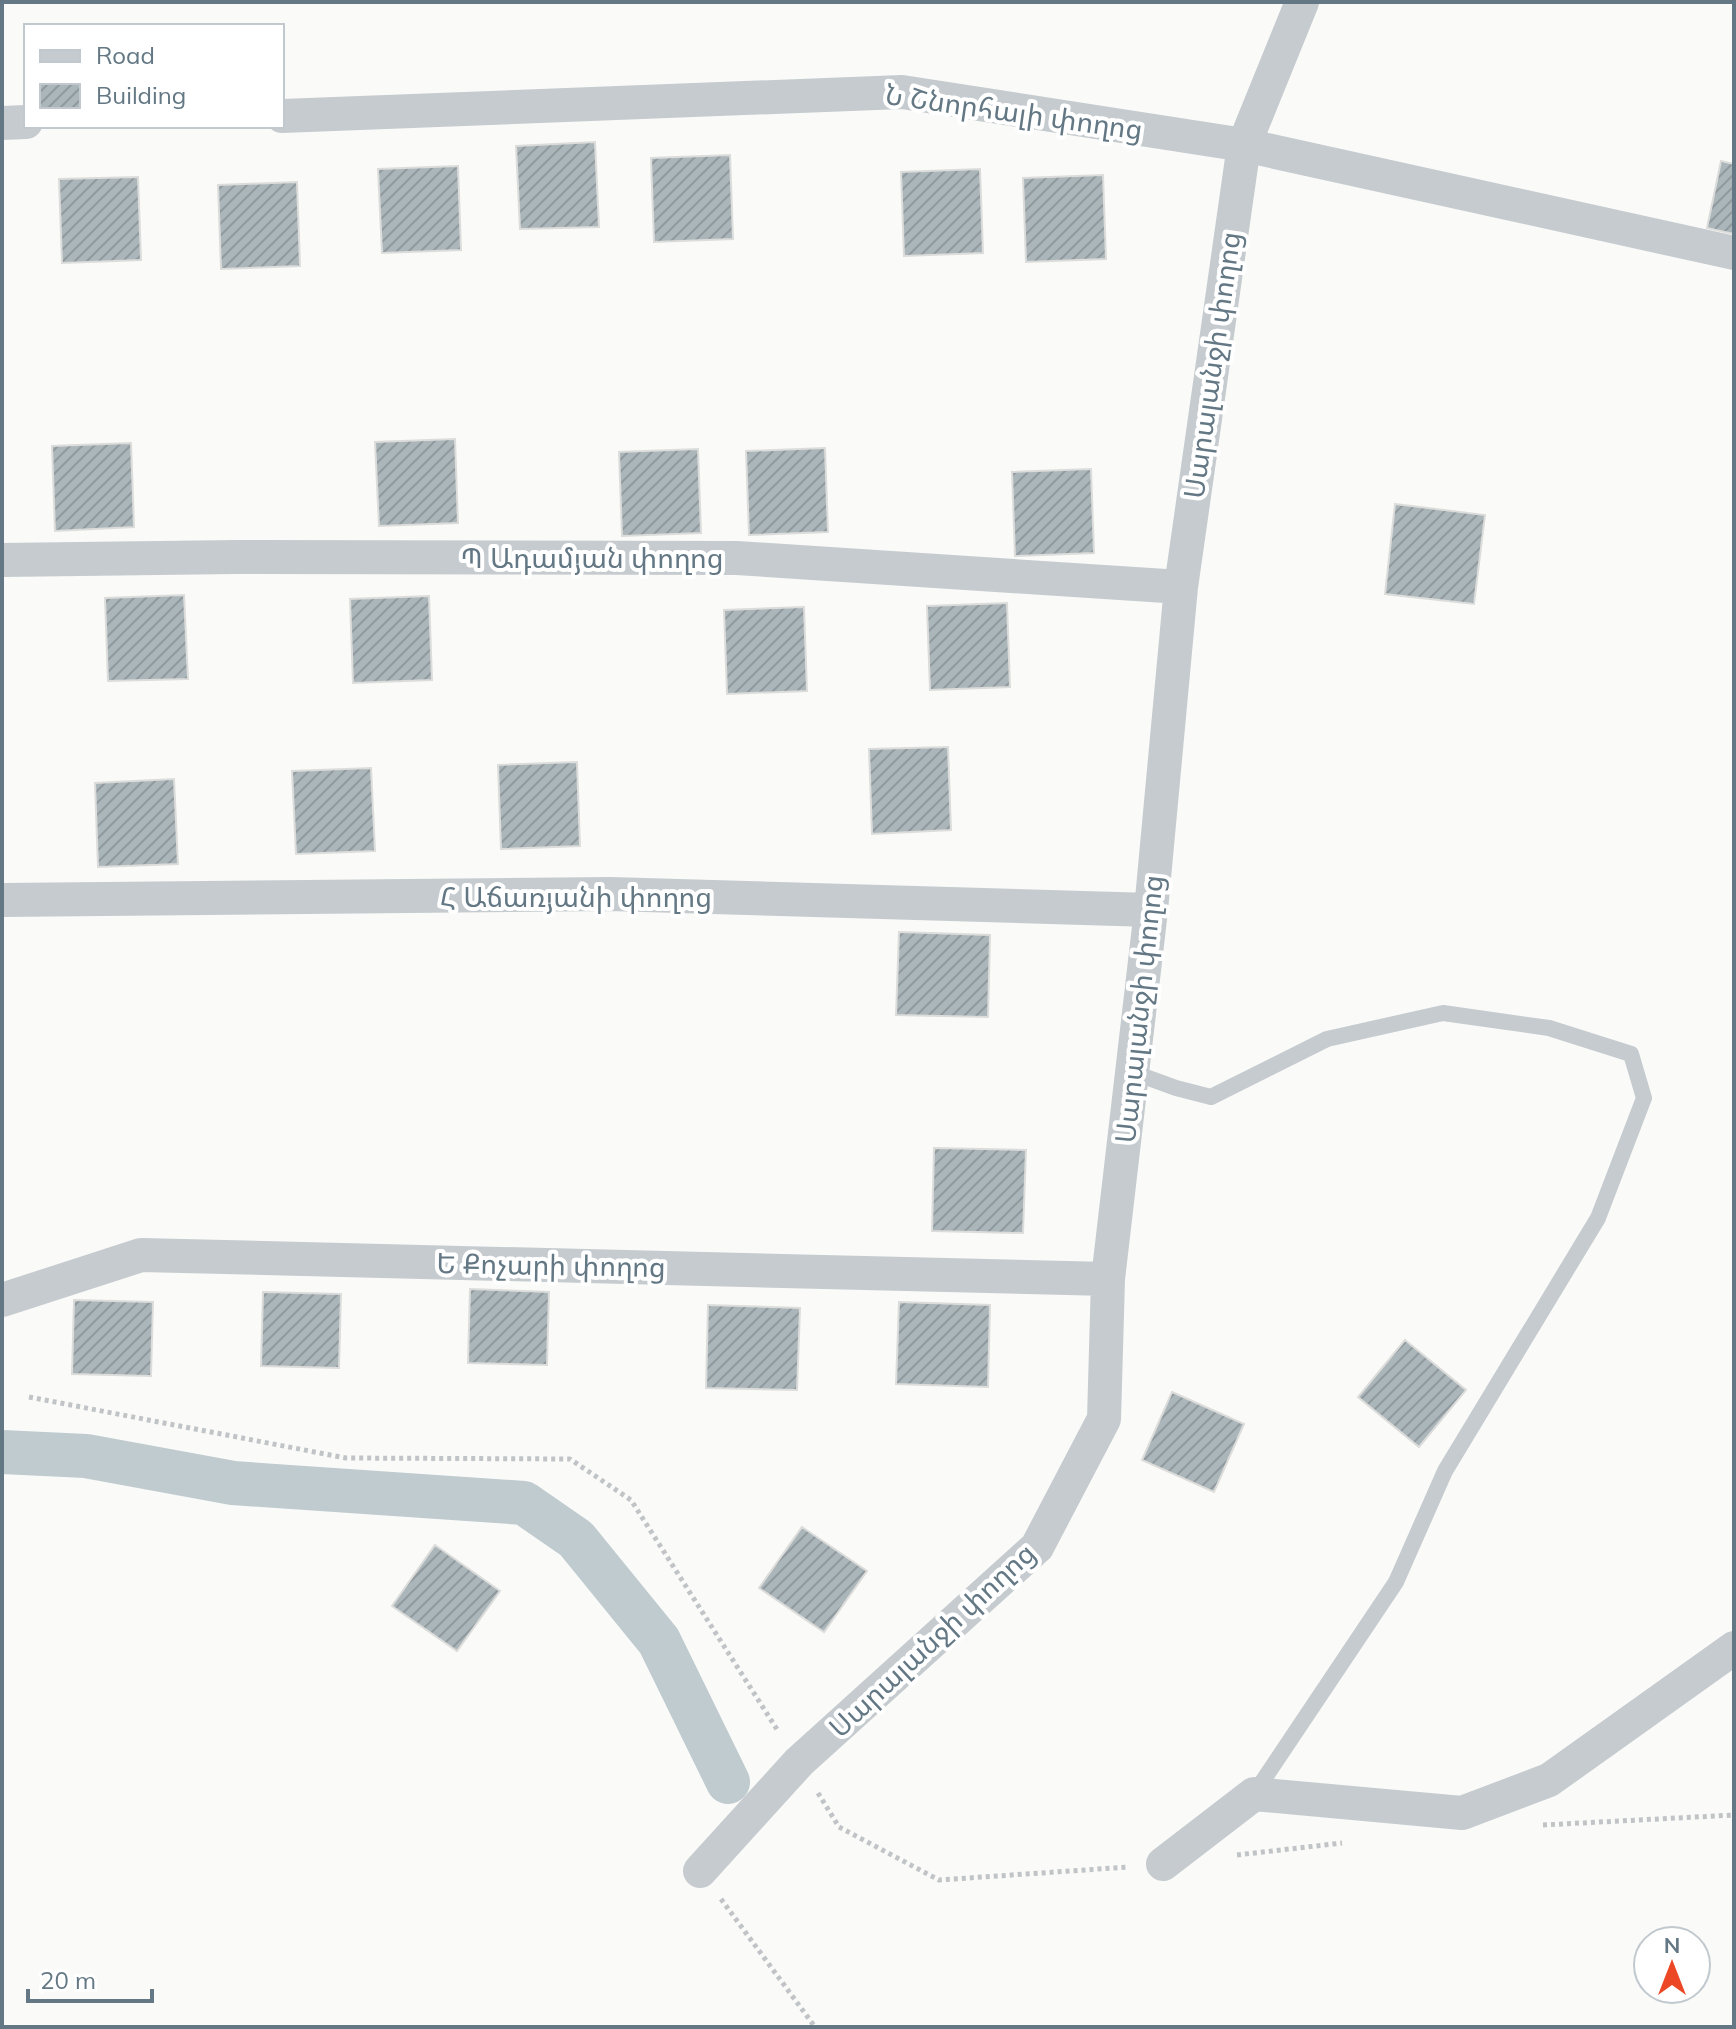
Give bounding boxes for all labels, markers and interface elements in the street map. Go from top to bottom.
legend [24,24,284,128]
text: Road [96,40,155,70]
street label: Ն Շնորհալի փողոց [883,76,1145,147]
text: Building [96,80,186,110]
street label: Սարալանջի փողոց [1175,229,1248,501]
street label: Պ Ադամյան փողոց [461,540,723,575]
street label: Սարալանջի փողոց [1107,873,1170,1145]
street label: Հ Աճառյանի փողոց [440,879,712,914]
street label: Ե Քոչարի փողոց [436,1245,666,1284]
street label: Սարալանջի փողոց [821,1535,1042,1744]
north arrow [1632,1925,1712,2005]
text: N [1664,1931,1680,1959]
scale bar [28,1953,152,2003]
text: 20 m [40,1965,96,1995]

